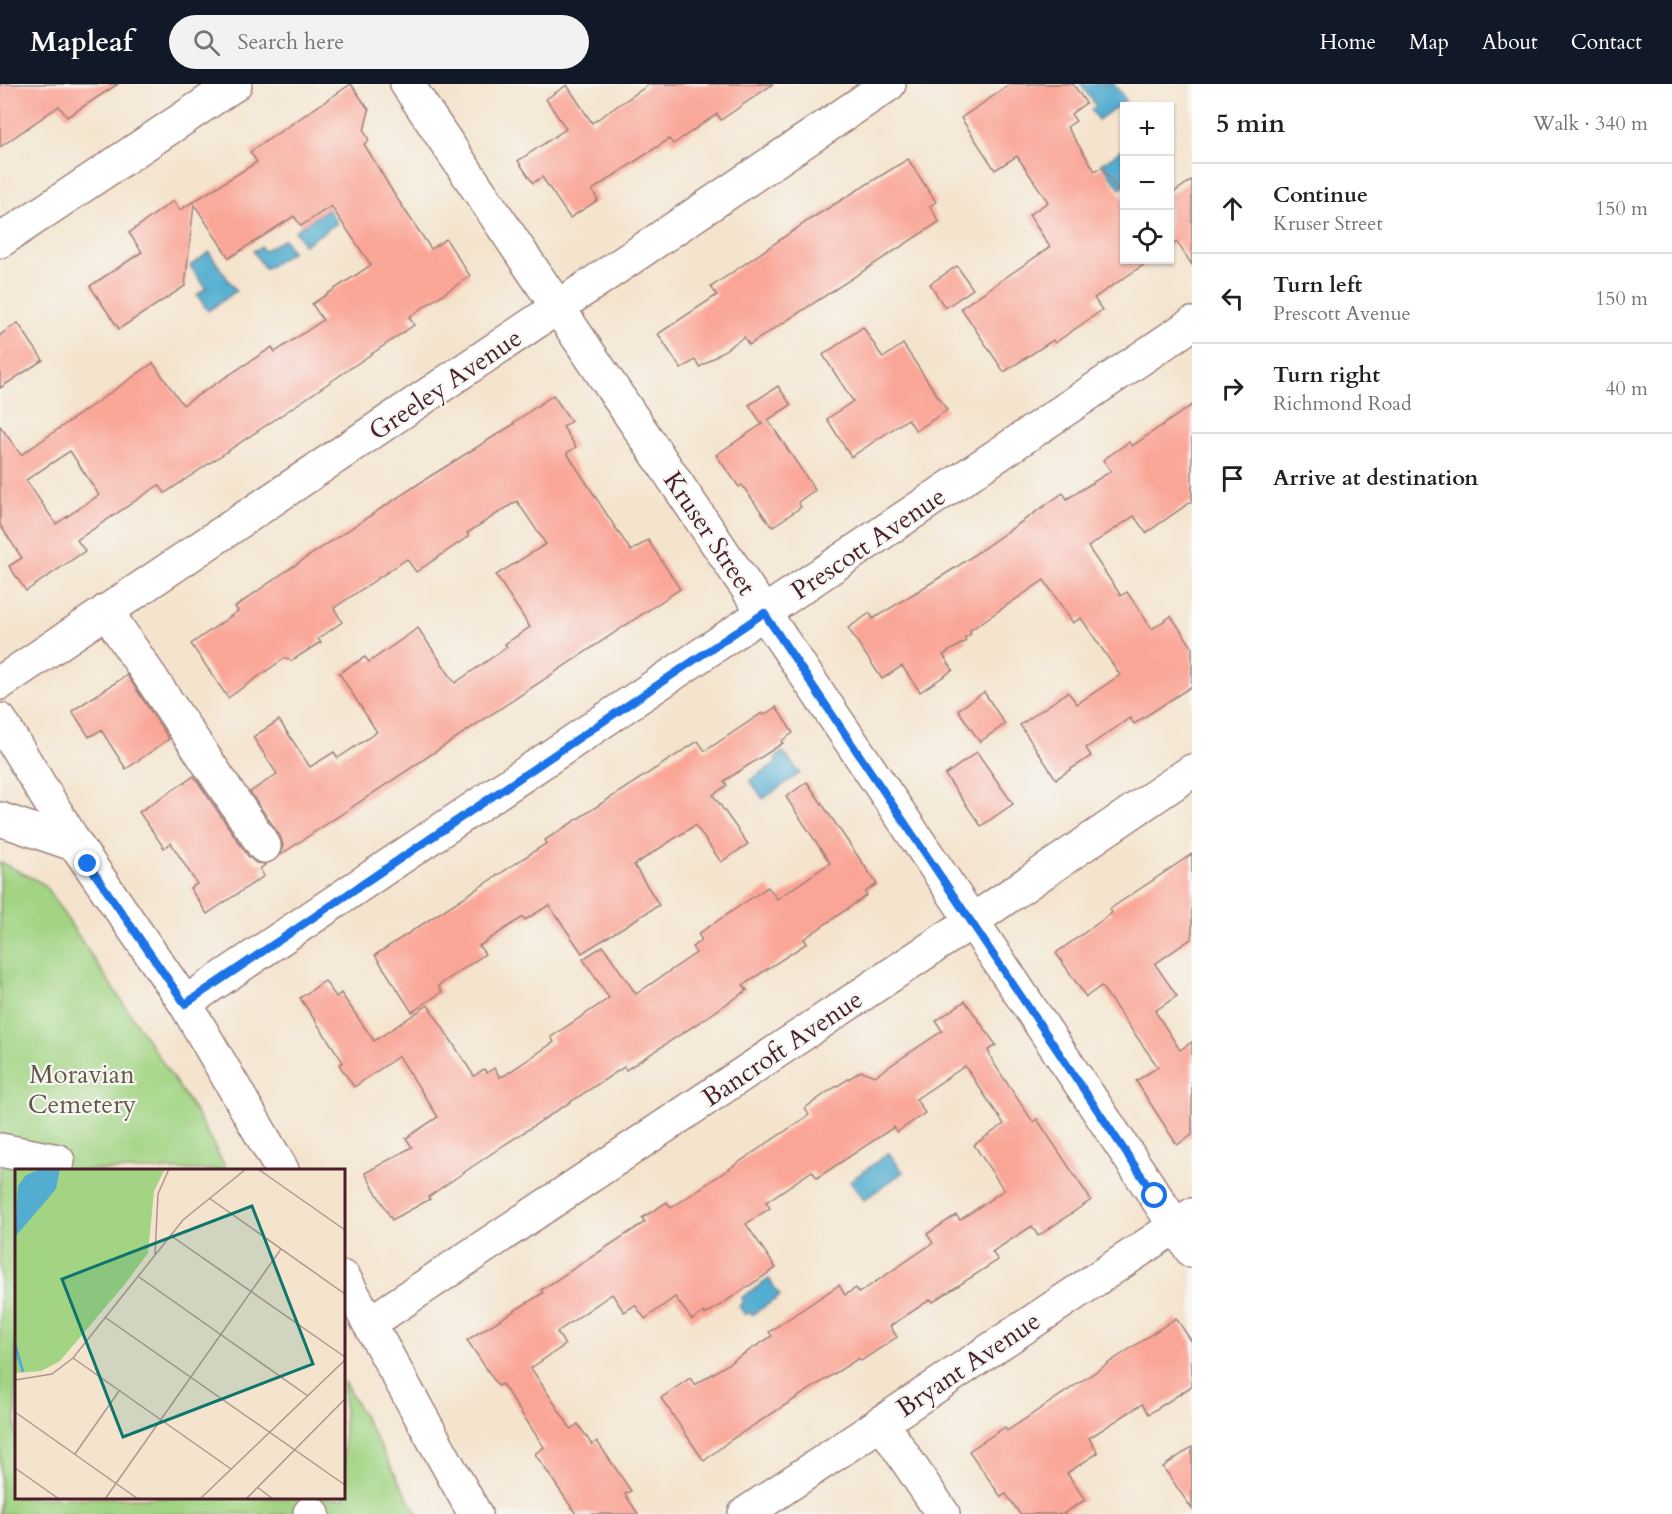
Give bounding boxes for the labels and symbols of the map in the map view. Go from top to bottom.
street label: Greeley Avenue [362,320,528,448]
street label: Kruser Street [655,464,764,602]
street label: Prescott Avenue [784,479,952,608]
route end [74,850,100,876]
street label: Bancroft Avenue [695,982,869,1115]
park label: Moravian Cemetery [28,1057,137,1122]
inset map [15,1169,345,1499]
route start [1141,1182,1167,1208]
street label: Bryant Avenue [890,1303,1047,1425]

